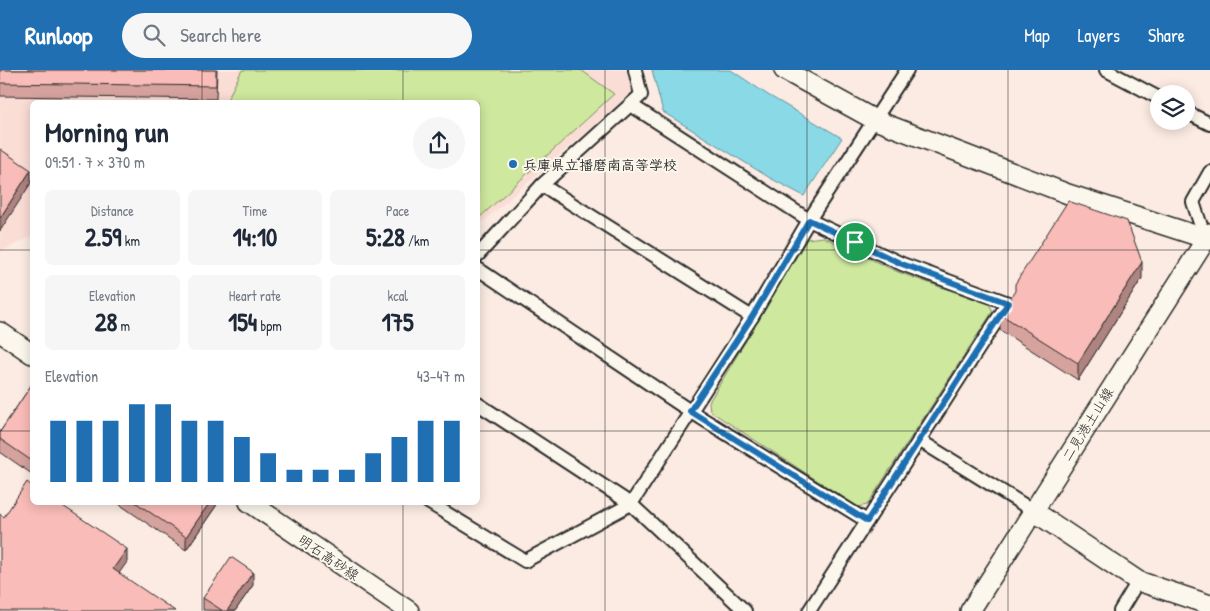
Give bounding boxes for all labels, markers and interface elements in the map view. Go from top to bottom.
search box [122,13,472,58]
text: Runloop [25,19,92,51]
icon: search [140,21,168,49]
text: Search here [180,22,262,48]
text: Map [1024,23,1050,48]
text: Layers [1078,23,1120,48]
text: Share [1148,23,1185,48]
map controls [1150,85,1195,130]
button: layers [1150,85,1195,130]
text: Morning run [45,113,169,151]
button: share [413,117,465,169]
text: 09:51 · 7 × 370 m [45,151,145,173]
place label: 兵庫県立播磨南高等学校 [523,155,677,174]
marker: 兵庫県立播磨南高等学校 [507,158,519,170]
text: Distance [91,201,134,220]
text: Time [243,201,267,220]
text: Pace [386,201,409,220]
text: 2.59 [85,220,121,254]
text: 14:10 [233,220,277,254]
text: 5:28 [366,220,405,254]
pin [834,221,876,263]
icon: arrive [841,228,869,256]
text: km [121,231,140,250]
text: /km [405,231,429,250]
text: Elevation [89,286,136,305]
text: Heart rate [229,286,281,305]
text: kcal [387,286,408,305]
text: 28 [95,305,117,339]
text: 154 [228,305,257,339]
text: 175 [382,305,414,339]
text: m [117,316,130,335]
text: bpm [257,316,282,335]
text: Elevation [45,365,98,387]
text: 43–47 m [417,365,465,387]
street label: 二見港土山線 [1057,383,1117,465]
street label: 明石高砂線 [295,530,363,584]

